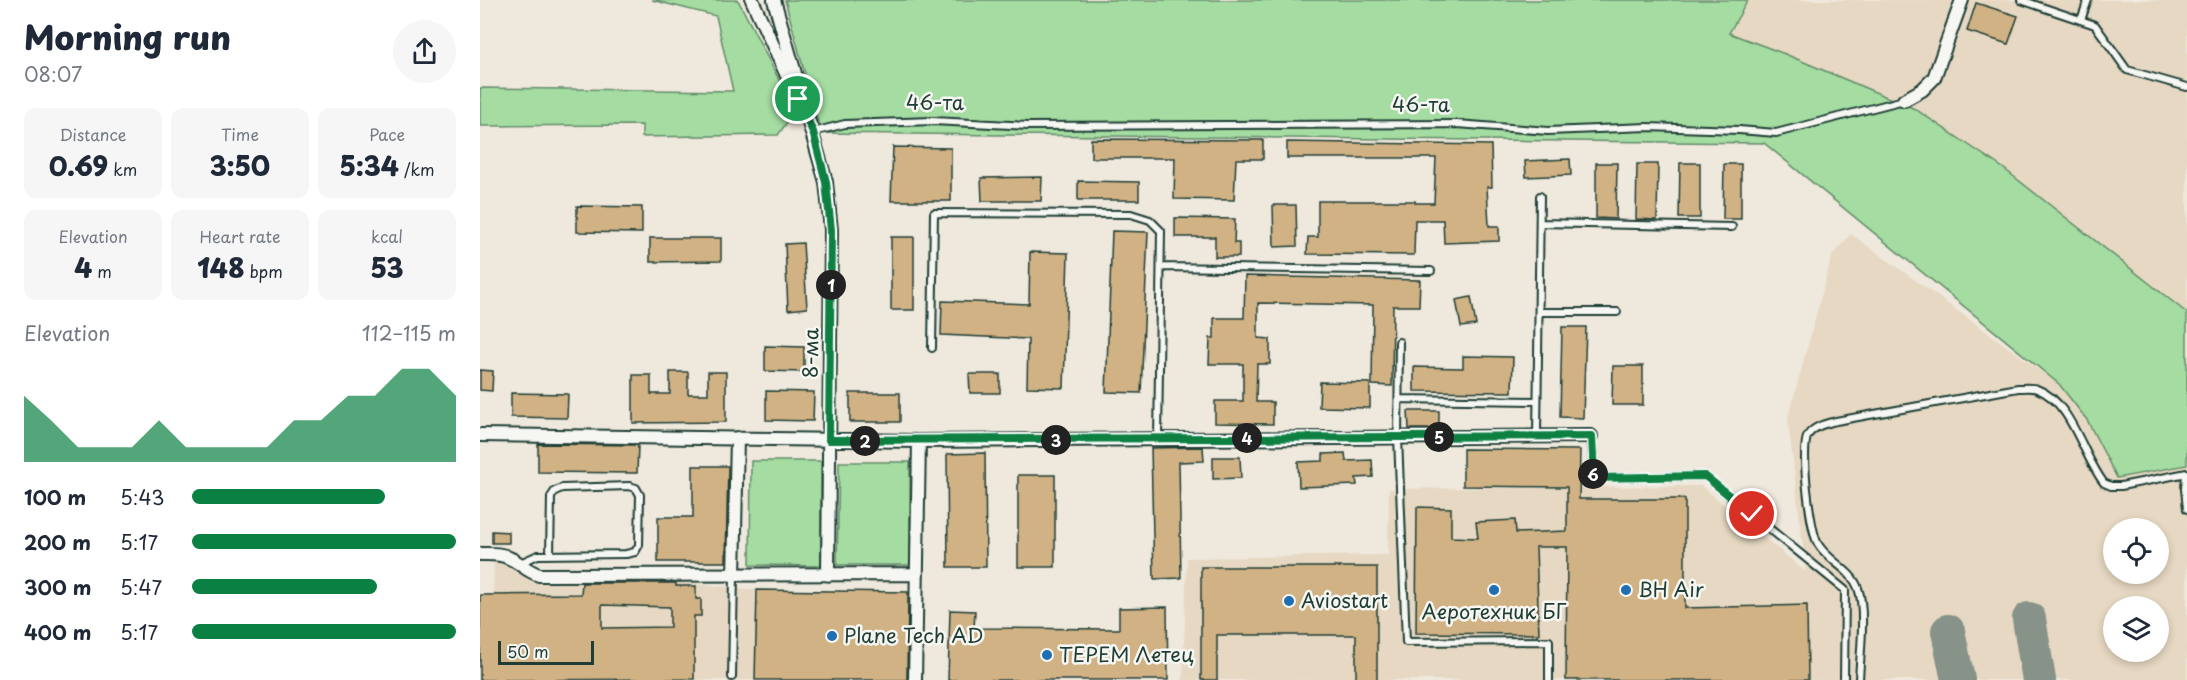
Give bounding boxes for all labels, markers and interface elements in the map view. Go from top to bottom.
text: Morning run [24,11,231,61]
button: share [393,20,456,83]
text: 08:07 [24,59,82,89]
pin [772,73,823,124]
icon: arrive [781,82,814,115]
street label: 46-та [906,87,965,117]
street label: 46-та [1392,89,1451,119]
text: Distance [59,122,127,146]
text: Time [221,122,259,146]
text: Pace [369,122,405,146]
text: 0.69 [49,146,108,185]
text: 3:50 [210,146,270,185]
text: 5:34 [339,146,399,185]
text: km [108,157,137,181]
text: /km [399,157,435,181]
text: Elevation [58,224,128,248]
text: Heart rate [200,224,280,248]
text: kcal [371,224,403,248]
text: 4 [74,248,92,287]
text: 148 [197,248,244,287]
text: 53 [370,248,404,287]
text: m [92,259,112,283]
text: bpm [244,259,283,283]
pin: 1 [816,270,846,300]
text: 1 [827,273,835,297]
text: Elevation [24,318,110,348]
text: 112–115 m [362,318,456,348]
street label: 8-ма [795,327,825,378]
pin: 5 [1424,422,1454,452]
pin: 4 [1232,423,1262,453]
pin: 3 [1041,425,1071,455]
text: 5 [1434,425,1444,449]
pin: 2 [850,426,880,456]
text: 4 [1242,426,1252,450]
text: 3 [1051,428,1061,452]
text: 2 [859,429,871,453]
pin: 6 [1578,459,1608,489]
text: 6 [1587,462,1599,486]
text: 100 m [24,482,86,512]
text: 5:43 [120,482,164,512]
pin [1726,488,1777,539]
icon: check [1735,497,1768,530]
map controls [2103,518,2169,662]
button: locate [2103,518,2169,584]
text: 200 m [24,527,91,557]
text: 5:17 [120,527,158,557]
text: 300 m [24,572,92,602]
text: 5:47 [120,572,162,602]
place label: BH Air [1638,574,1704,604]
marker: Аеротехник БГ [1487,583,1501,597]
marker: BH Air [1619,583,1633,597]
place label: Aviostart [1301,585,1388,615]
marker: Aviostart [1282,594,1296,608]
place label: Аеротехник БГ [1422,596,1567,626]
button: layers [2103,596,2169,662]
text: 400 m [24,617,92,647]
text: 5:17 [120,617,158,647]
place label: Plane Tech AD [844,620,984,650]
marker: Plane Tech AD [825,629,839,643]
scale bar [498,638,594,666]
text: 50 m [507,639,548,663]
place label: ТЕРЕМ Летец [1059,639,1194,669]
marker: ТЕРЕМ Летец [1040,648,1054,662]

